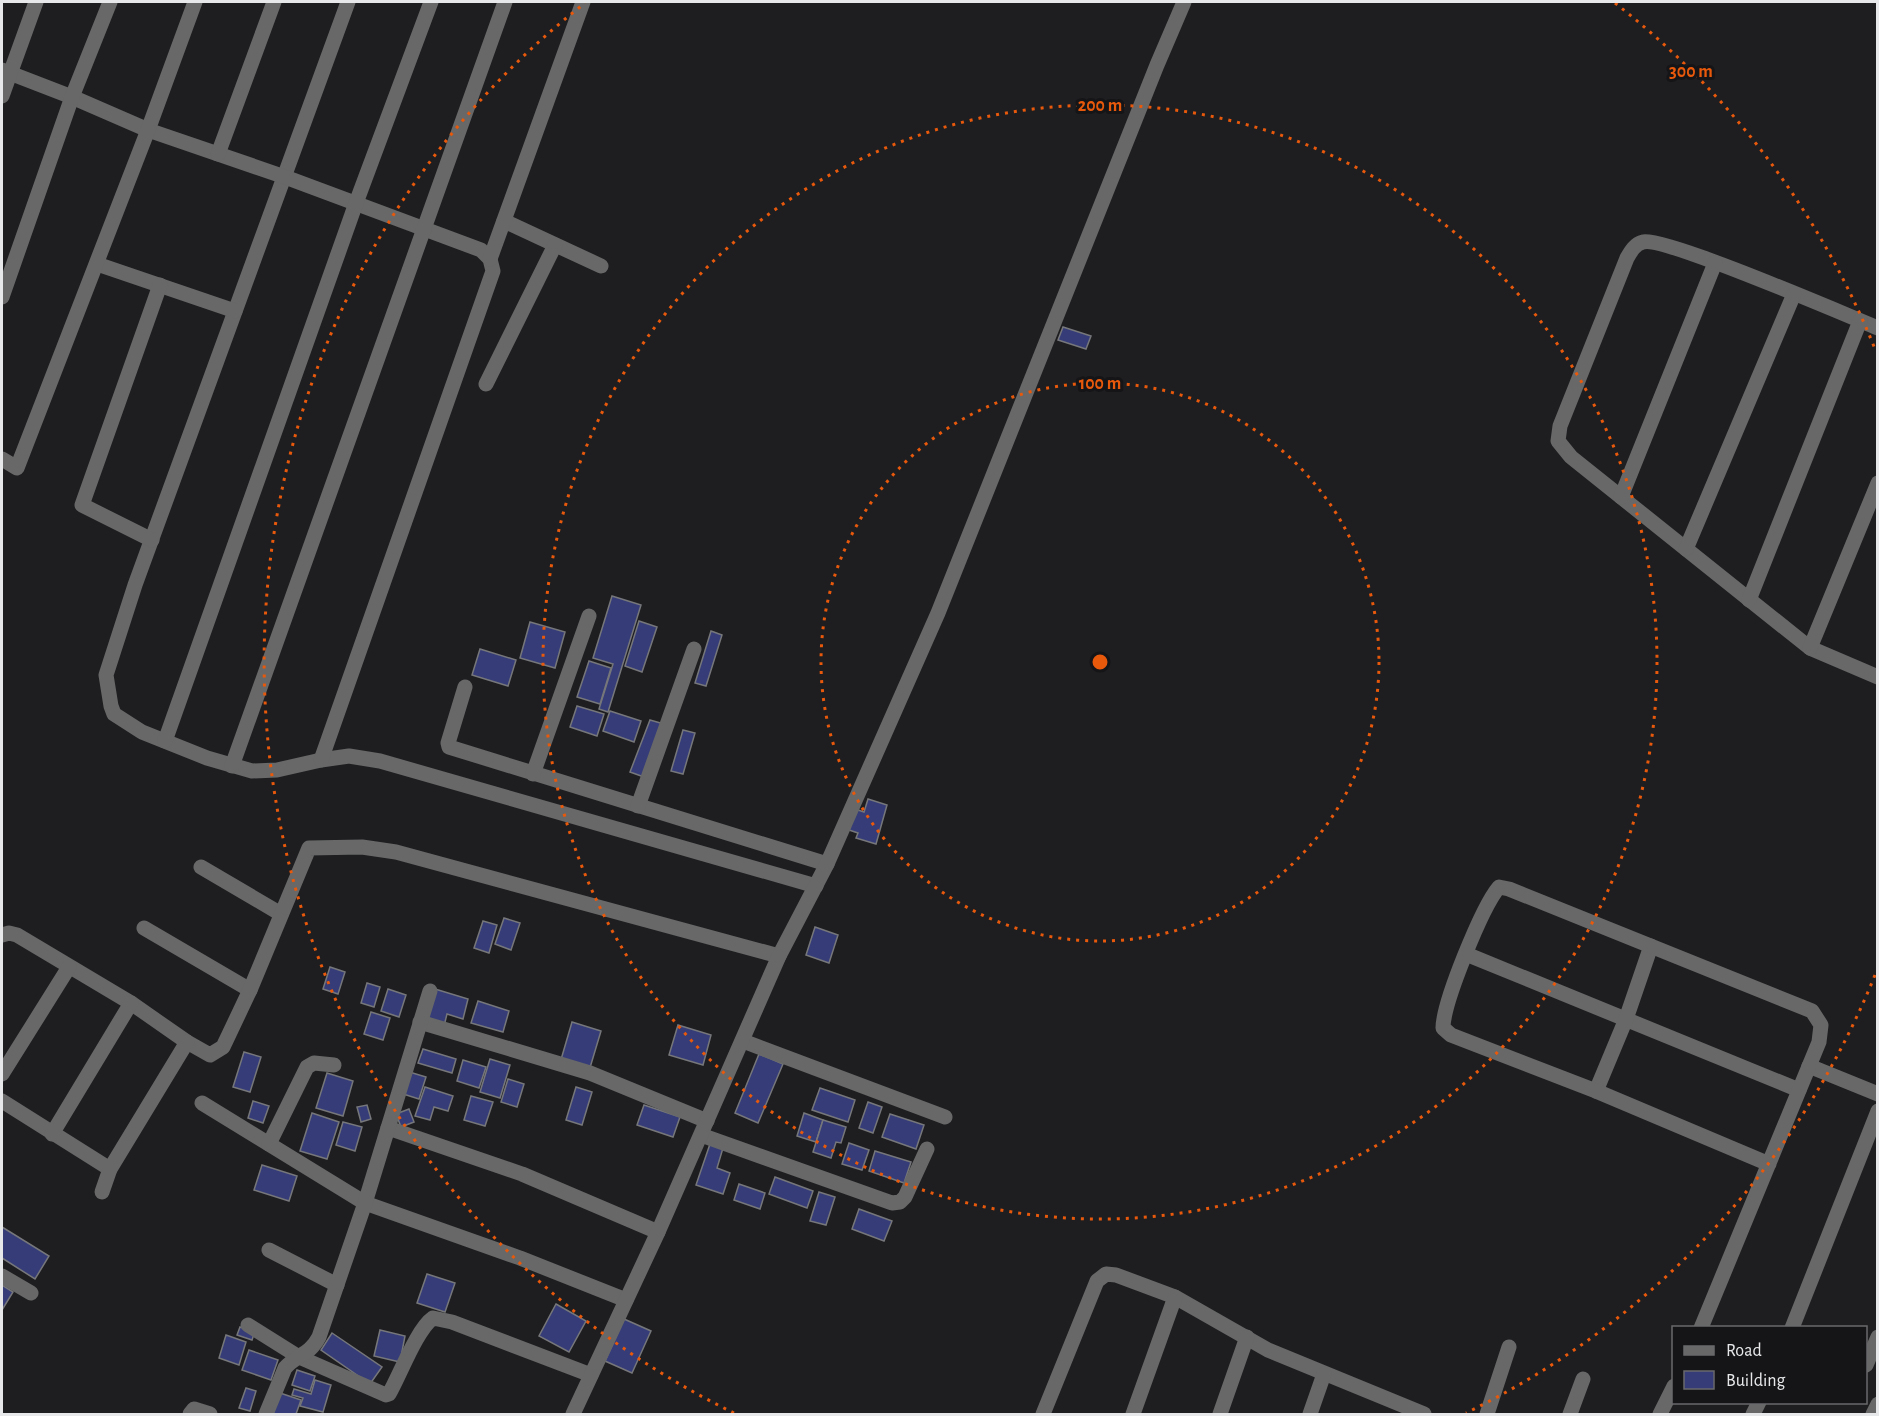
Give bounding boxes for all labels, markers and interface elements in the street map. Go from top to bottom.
text: 300 m [1669,63,1713,81]
text: 200 m [1078,97,1122,115]
text: 100 m [1079,375,1121,393]
centre of rings [1090,652,1110,672]
legend [1672,1326,1867,1404]
text: Road [1726,1342,1762,1360]
text: Building [1726,1372,1786,1390]

